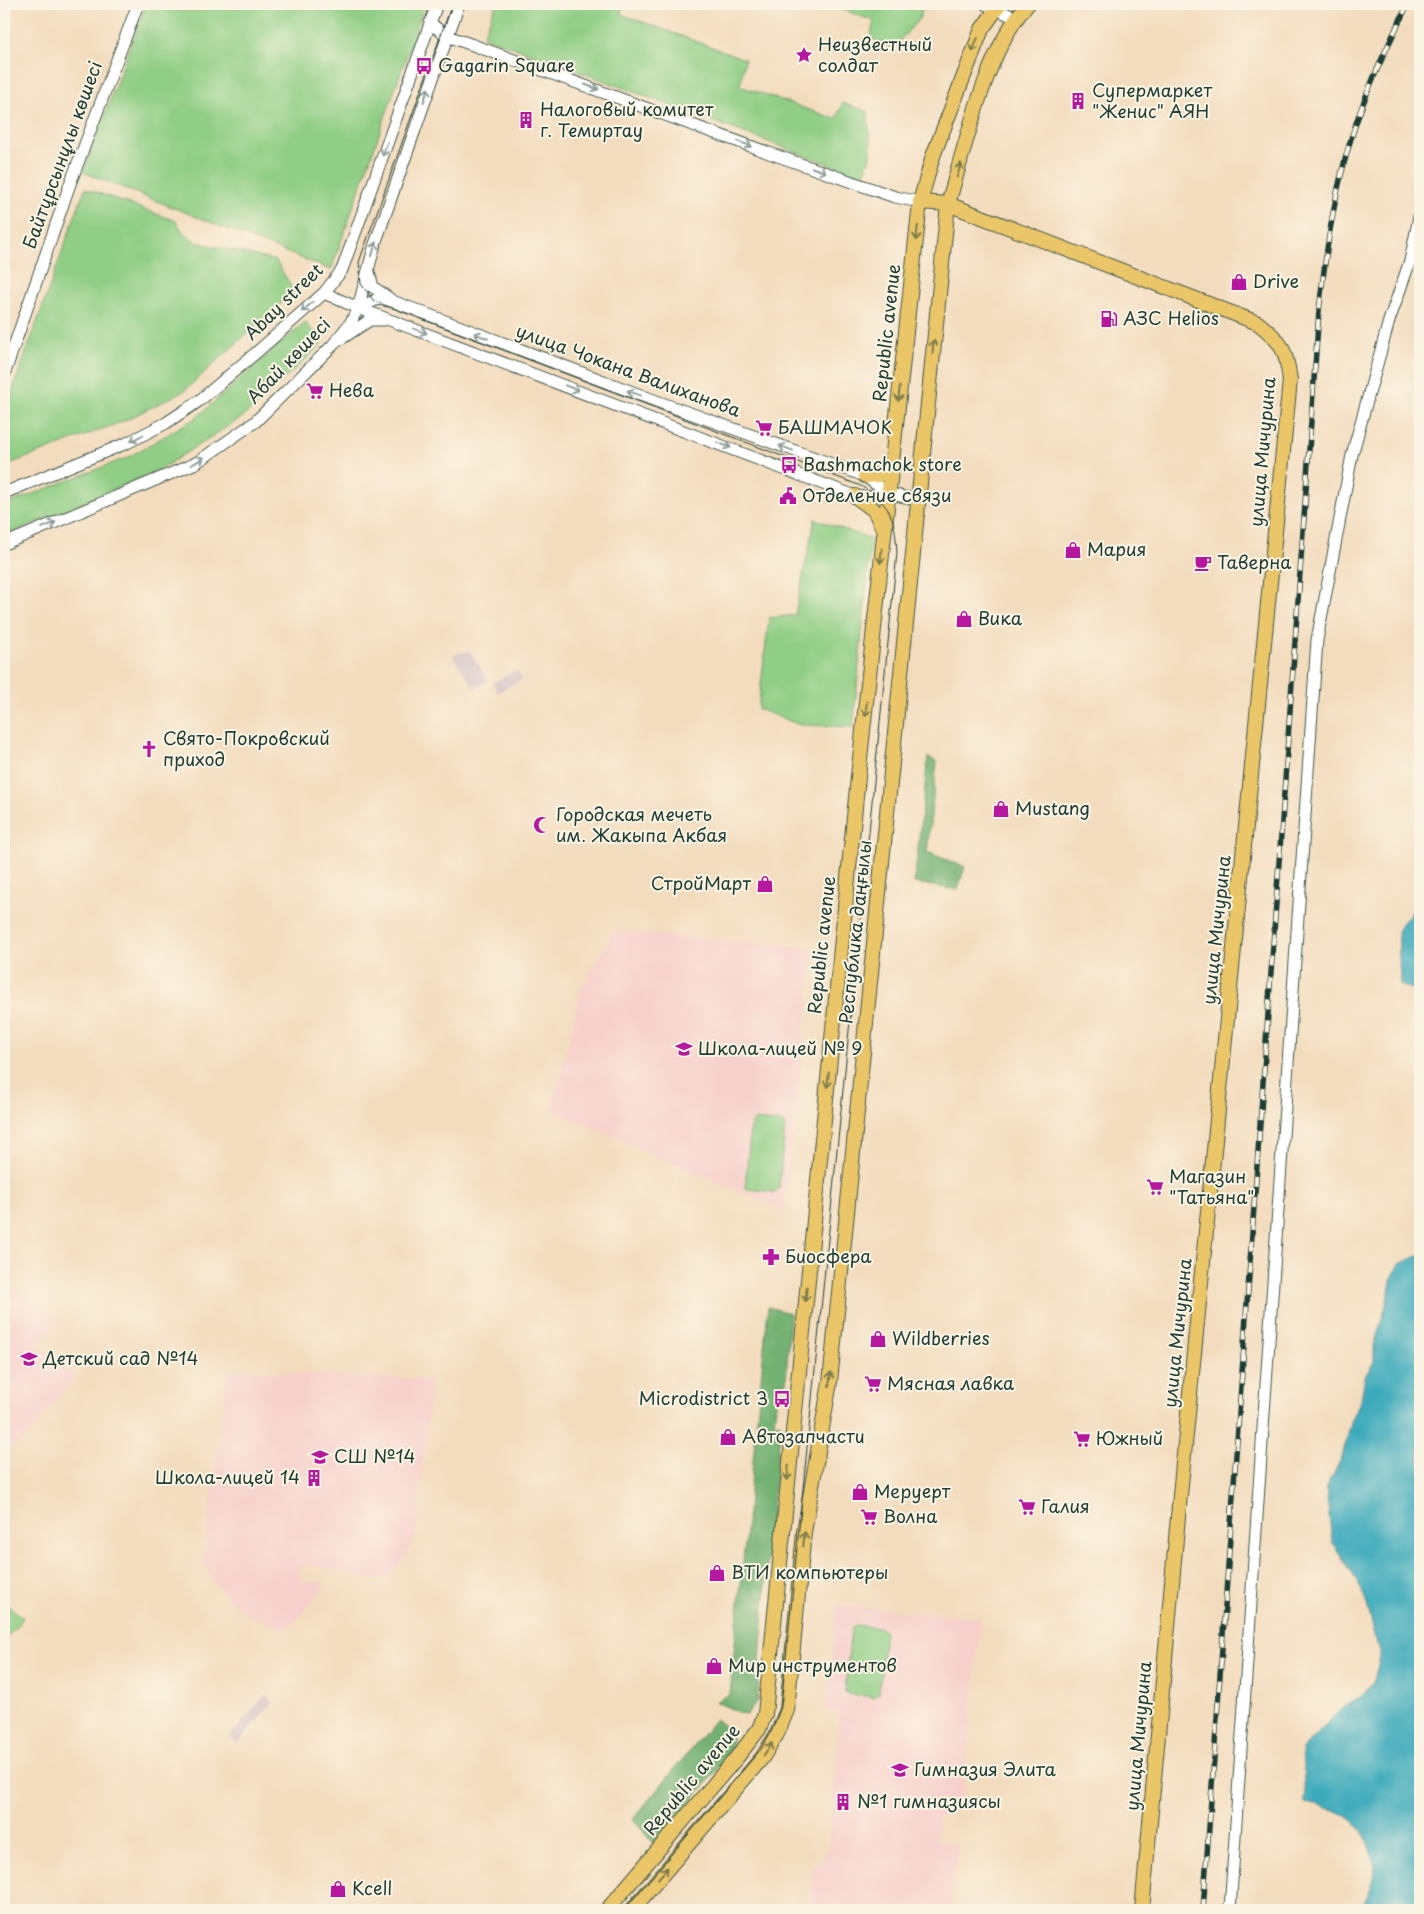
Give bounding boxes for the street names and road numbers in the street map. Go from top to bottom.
street label: Байтұрсынұлы көшесі [15,57,108,252]
street label: Abay street [237,256,328,346]
street label: Republic avenue [865,262,906,403]
street label: Абай көшесі [240,311,336,409]
street label: улица Чокана Валиханова [512,316,745,423]
street label: улица Мичурина [1242,375,1282,528]
street label: Республика даңғылы [831,838,878,1025]
street label: улица Мичурина [1194,853,1237,1006]
street label: Republic avenue [800,874,841,1015]
street label: улица Мичурина [1155,1256,1198,1409]
street label: улица Мичурина [1118,1659,1158,1812]
street label: Republic avenue [636,1717,746,1841]

